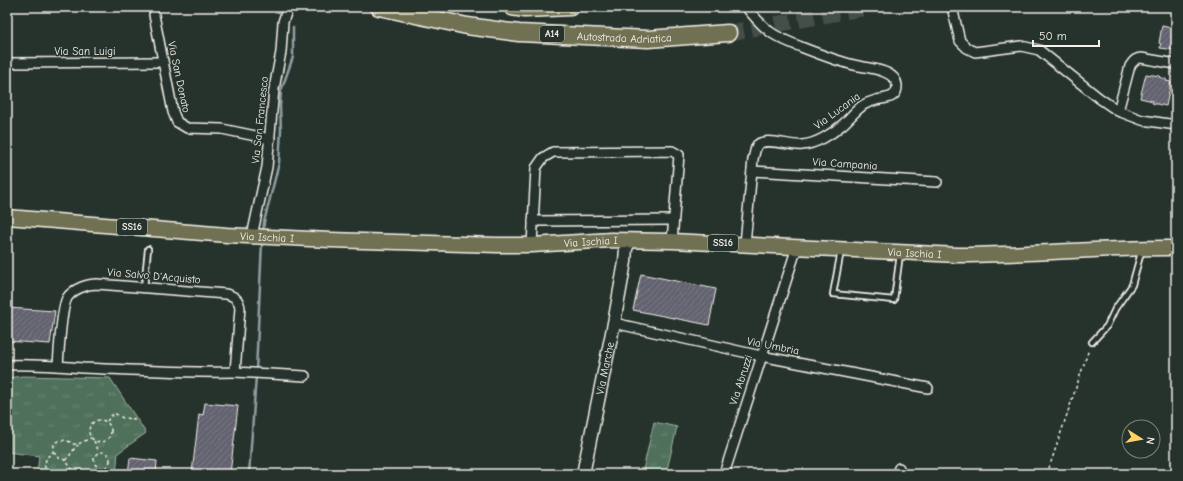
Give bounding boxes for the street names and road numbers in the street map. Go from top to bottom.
road number: A14 [540,26,564,42]
street label: Autostrada Adriatica [577,29,672,46]
street label: Via San Donato [165,40,193,114]
street label: Via San Luigi [54,45,116,58]
street label: Via San Francesco [249,75,271,164]
street label: Via Lucania [811,90,863,132]
street label: Via Campania [812,155,878,173]
road number: SS16 [117,219,147,235]
street label: Via Ischia I [240,229,295,245]
street label: Via Ischia I [564,233,618,249]
road number: SS16 [708,235,738,251]
street label: Via Ischia I [887,245,942,261]
street label: Via Salvo D'Acquisto [107,265,201,287]
street label: Via Umbria [746,335,800,357]
street label: Via Marche [593,340,617,396]
street label: Via Abruzzi [727,353,755,407]

